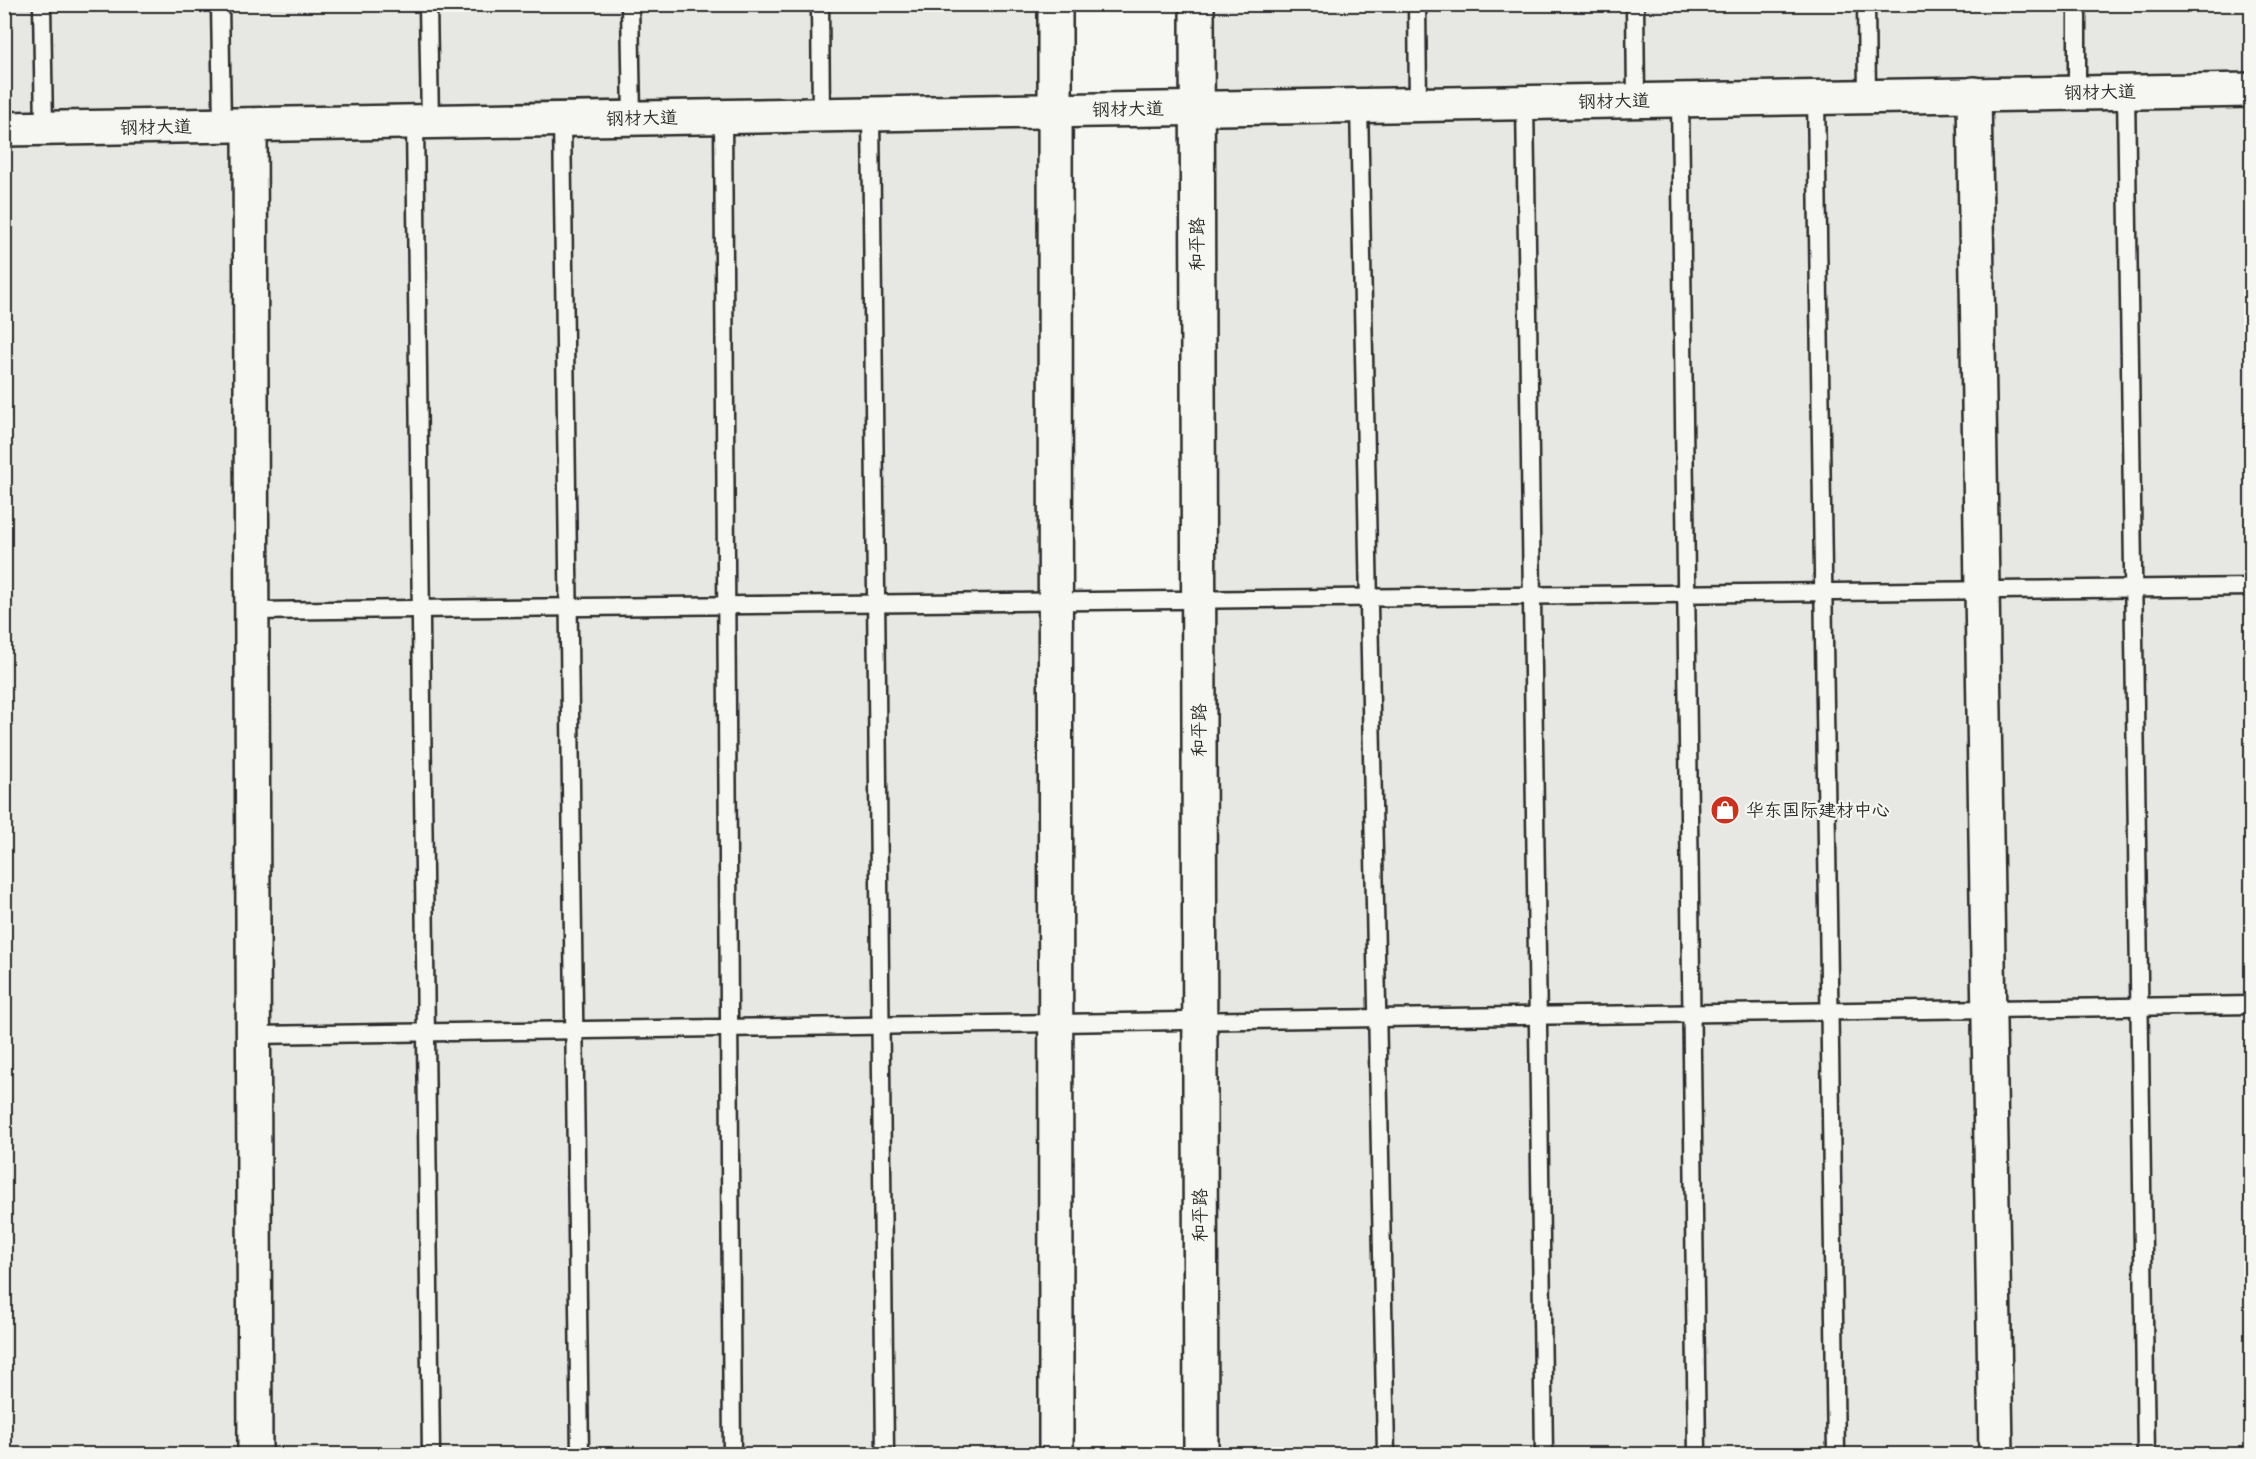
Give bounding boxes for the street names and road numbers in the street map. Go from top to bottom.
street label: 钢材大道 [2064,75,2136,109]
street label: 钢材大道 [1578,84,1650,118]
street label: 钢材大道 [1092,92,1164,126]
street label: 钢材大道 [606,101,678,135]
street label: 钢材大道 [120,110,192,144]
street label: 和平路 [1181,217,1213,271]
street label: 和平路 [1183,703,1215,757]
street label: 和平路 [1184,1188,1216,1242]

